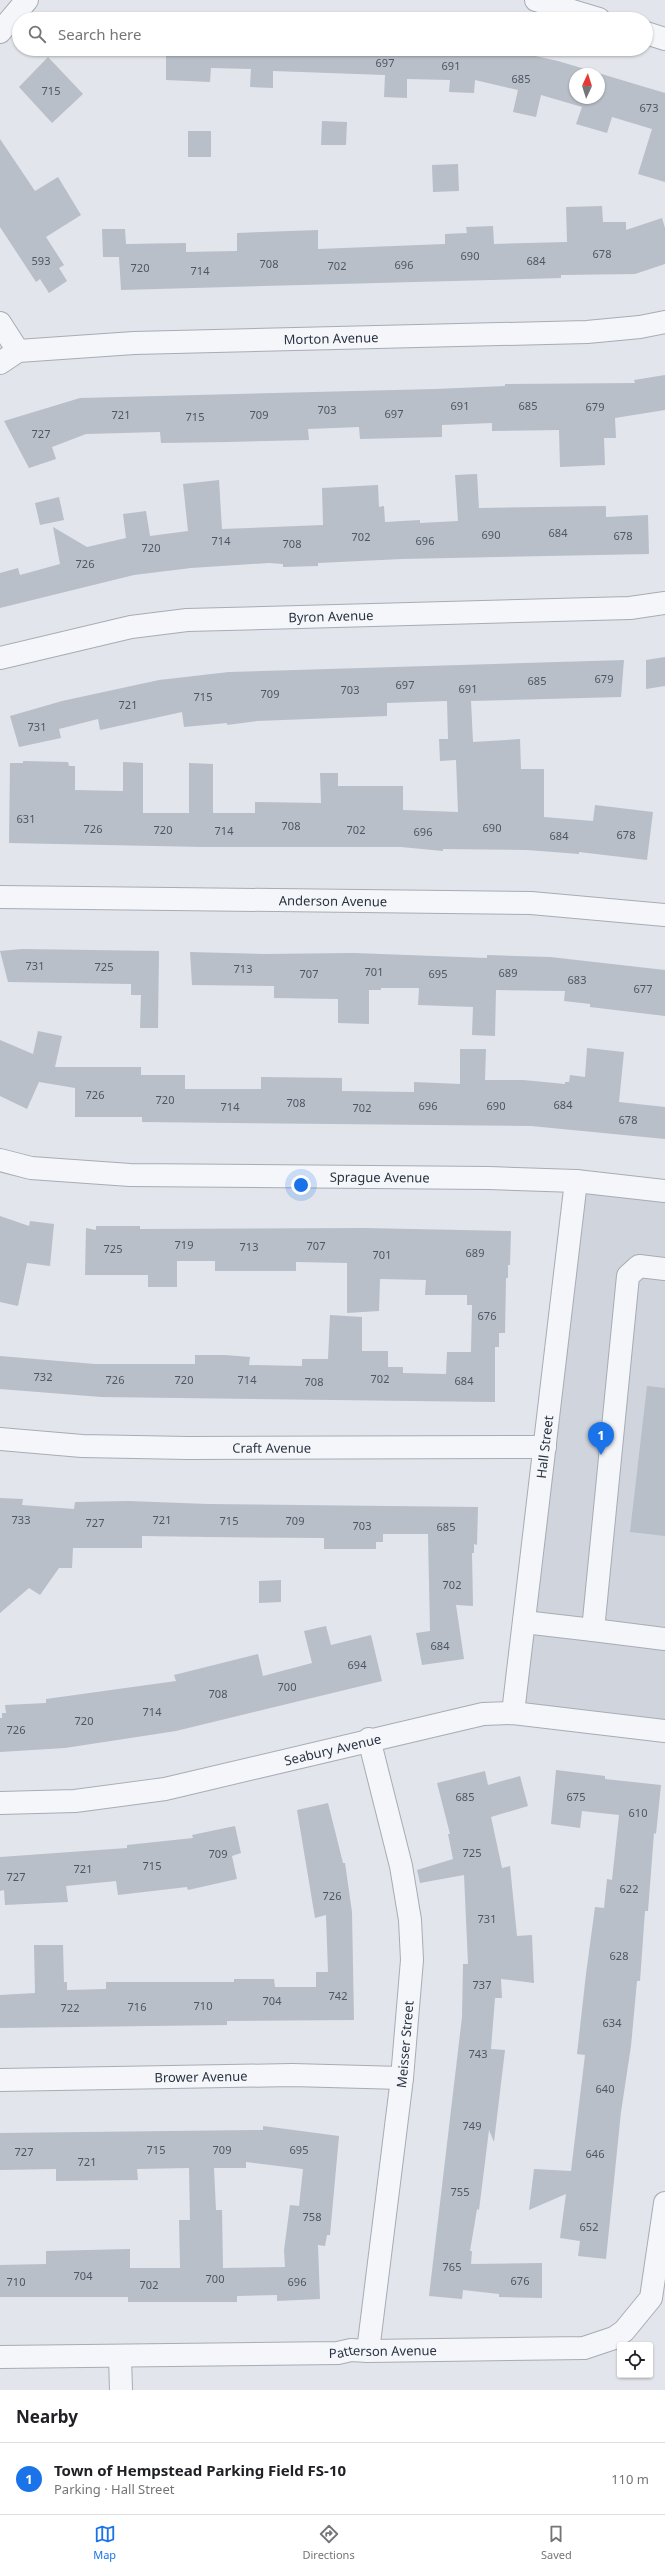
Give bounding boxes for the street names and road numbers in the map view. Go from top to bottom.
street label: Morton Avenue [283,328,379,348]
street label: Byron Avenue [288,606,374,626]
street label: Anderson Avenue [279,891,387,910]
street label: Sprague Avenue [330,1168,430,1187]
street label: Hall Street [532,1414,557,1479]
street label: Craft Avenue [232,1439,311,1457]
street label: Seabury Avenue [282,1729,383,1770]
street label: Meisser Street [392,2000,418,2089]
street label: Brower Avenue [154,2067,248,2086]
street label: Patterson Avenue [329,2341,437,2362]

